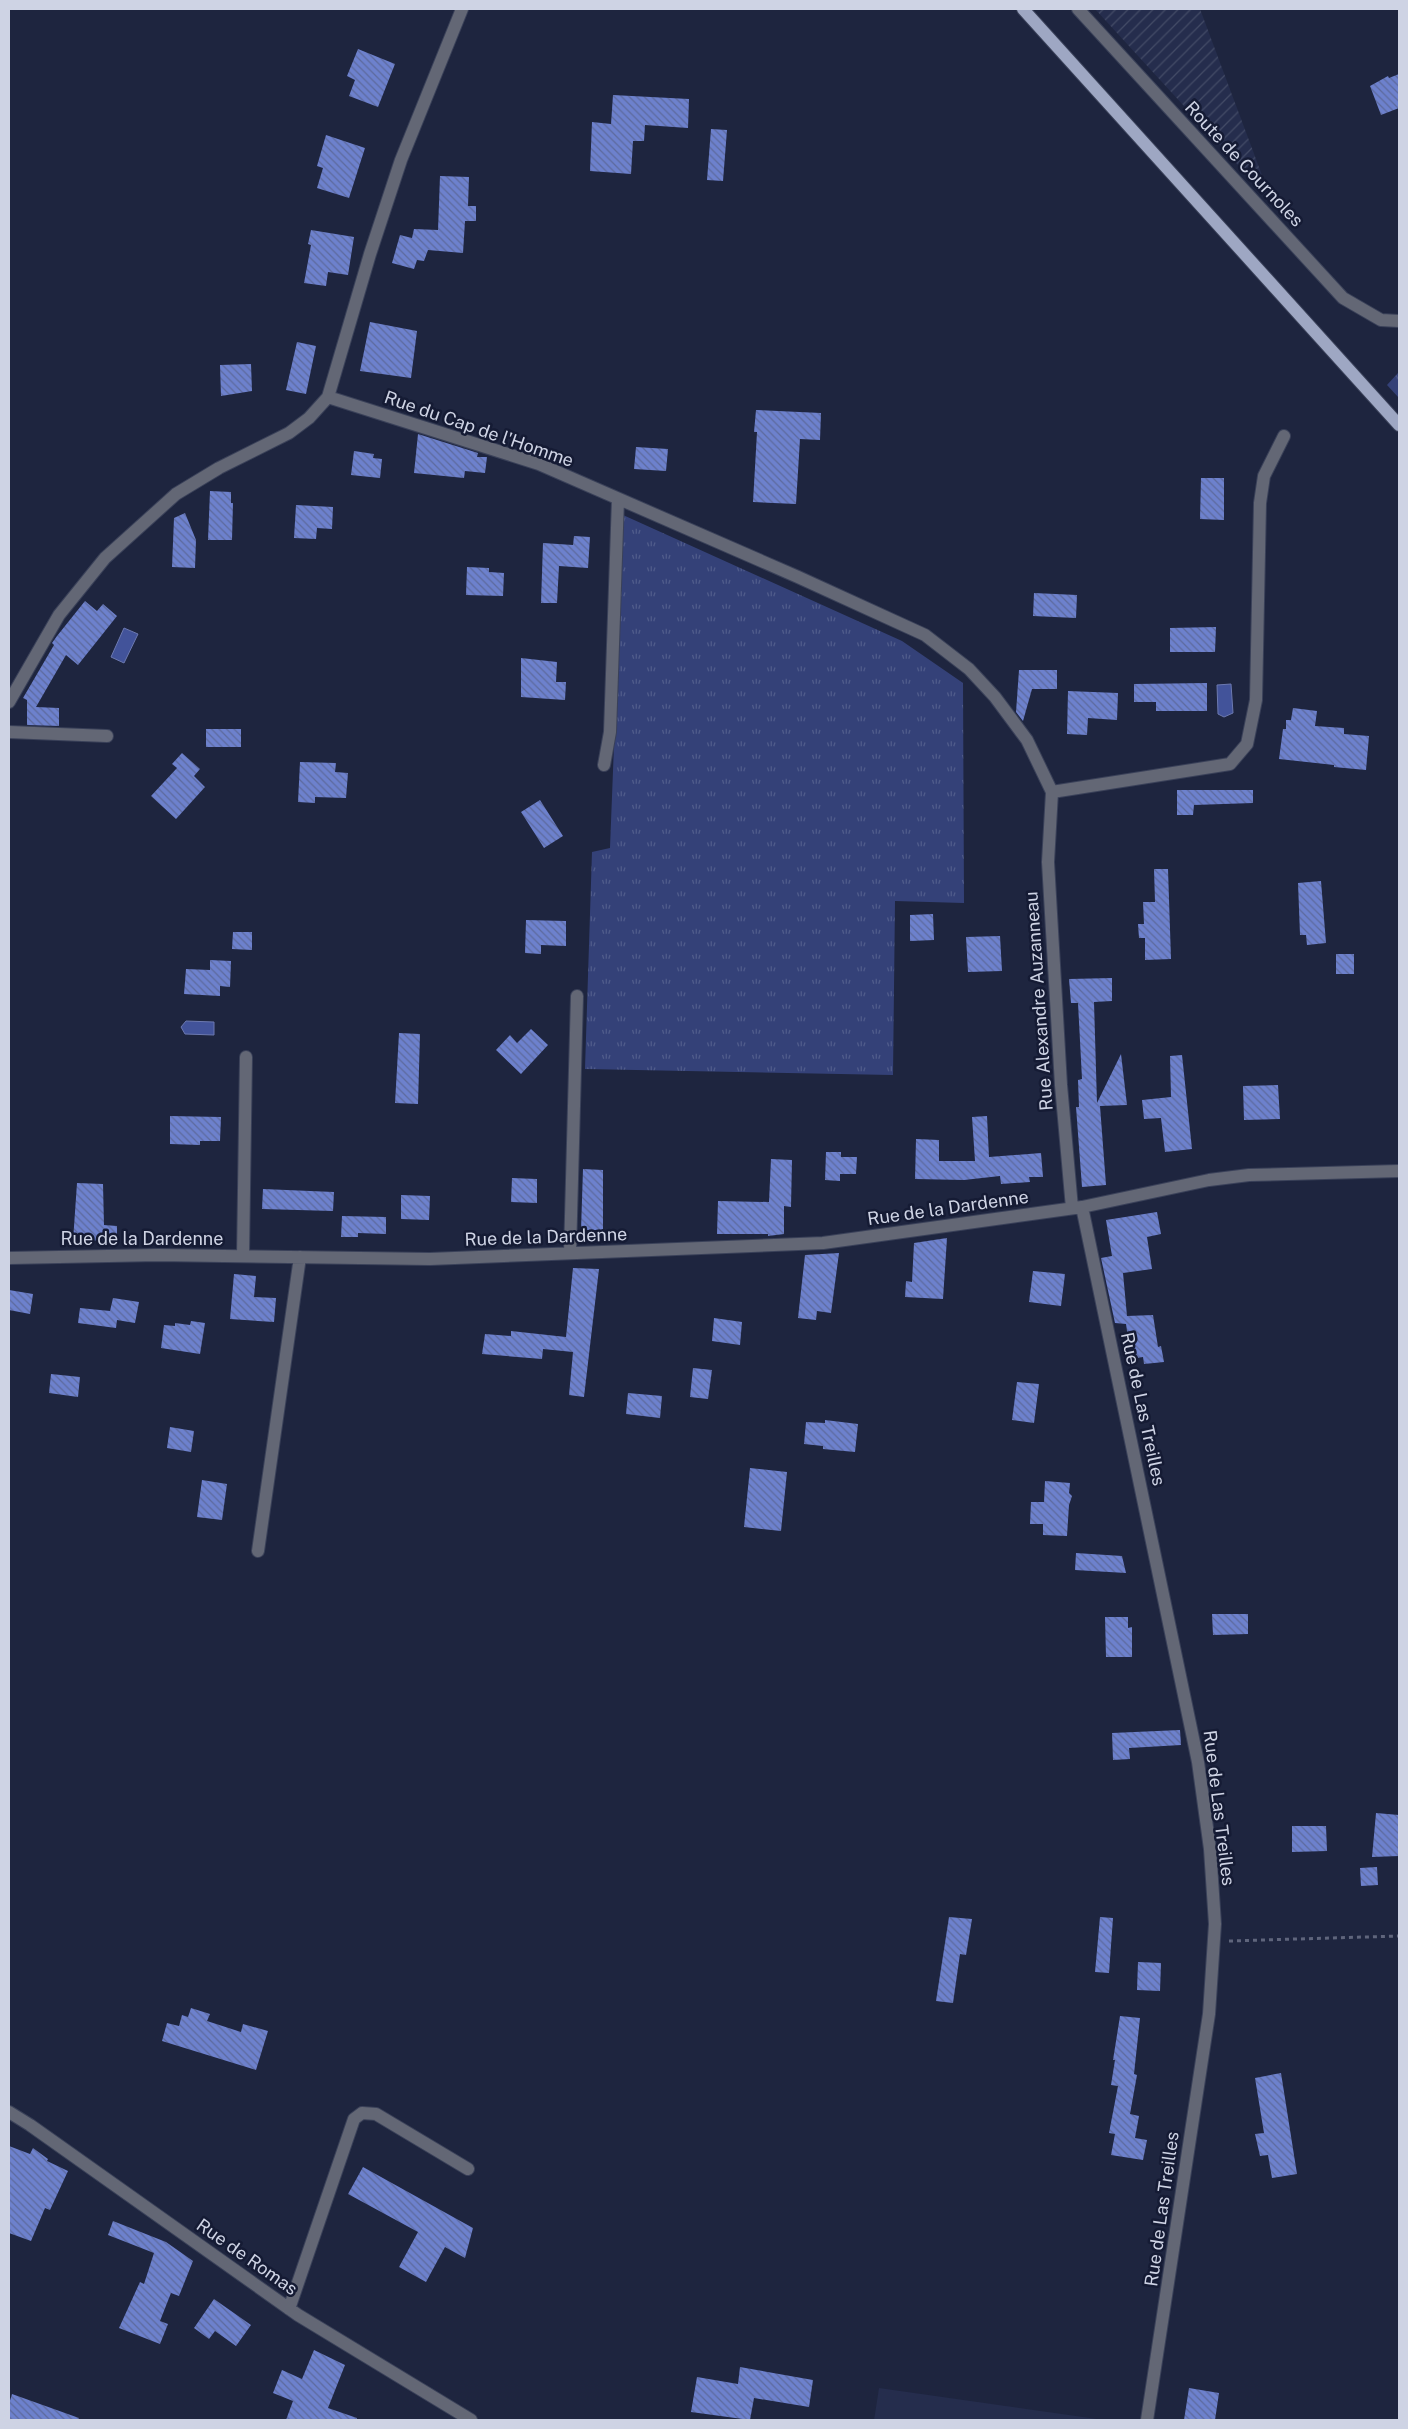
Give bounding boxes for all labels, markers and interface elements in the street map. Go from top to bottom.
street label: Route de Cournoles [1181,97,1308,231]
street label: Rue du Cap de l'Homme [382,386,577,471]
street label: Rue Alexandre Auzanneau [1020,891,1057,1111]
street label: Rue de la Dardenne [866,1186,1030,1229]
street label: Rue de la Dardenne [464,1223,628,1250]
street label: Rue de la Dardenne [61,1228,223,1249]
street label: Rue de Las Treilles [1117,1330,1170,1488]
street label: Rue de Las Treilles [1200,1729,1239,1887]
street label: Rue de Las Treilles [1140,2130,1183,2288]
street label: Rue de Romas [193,2214,302,2299]

